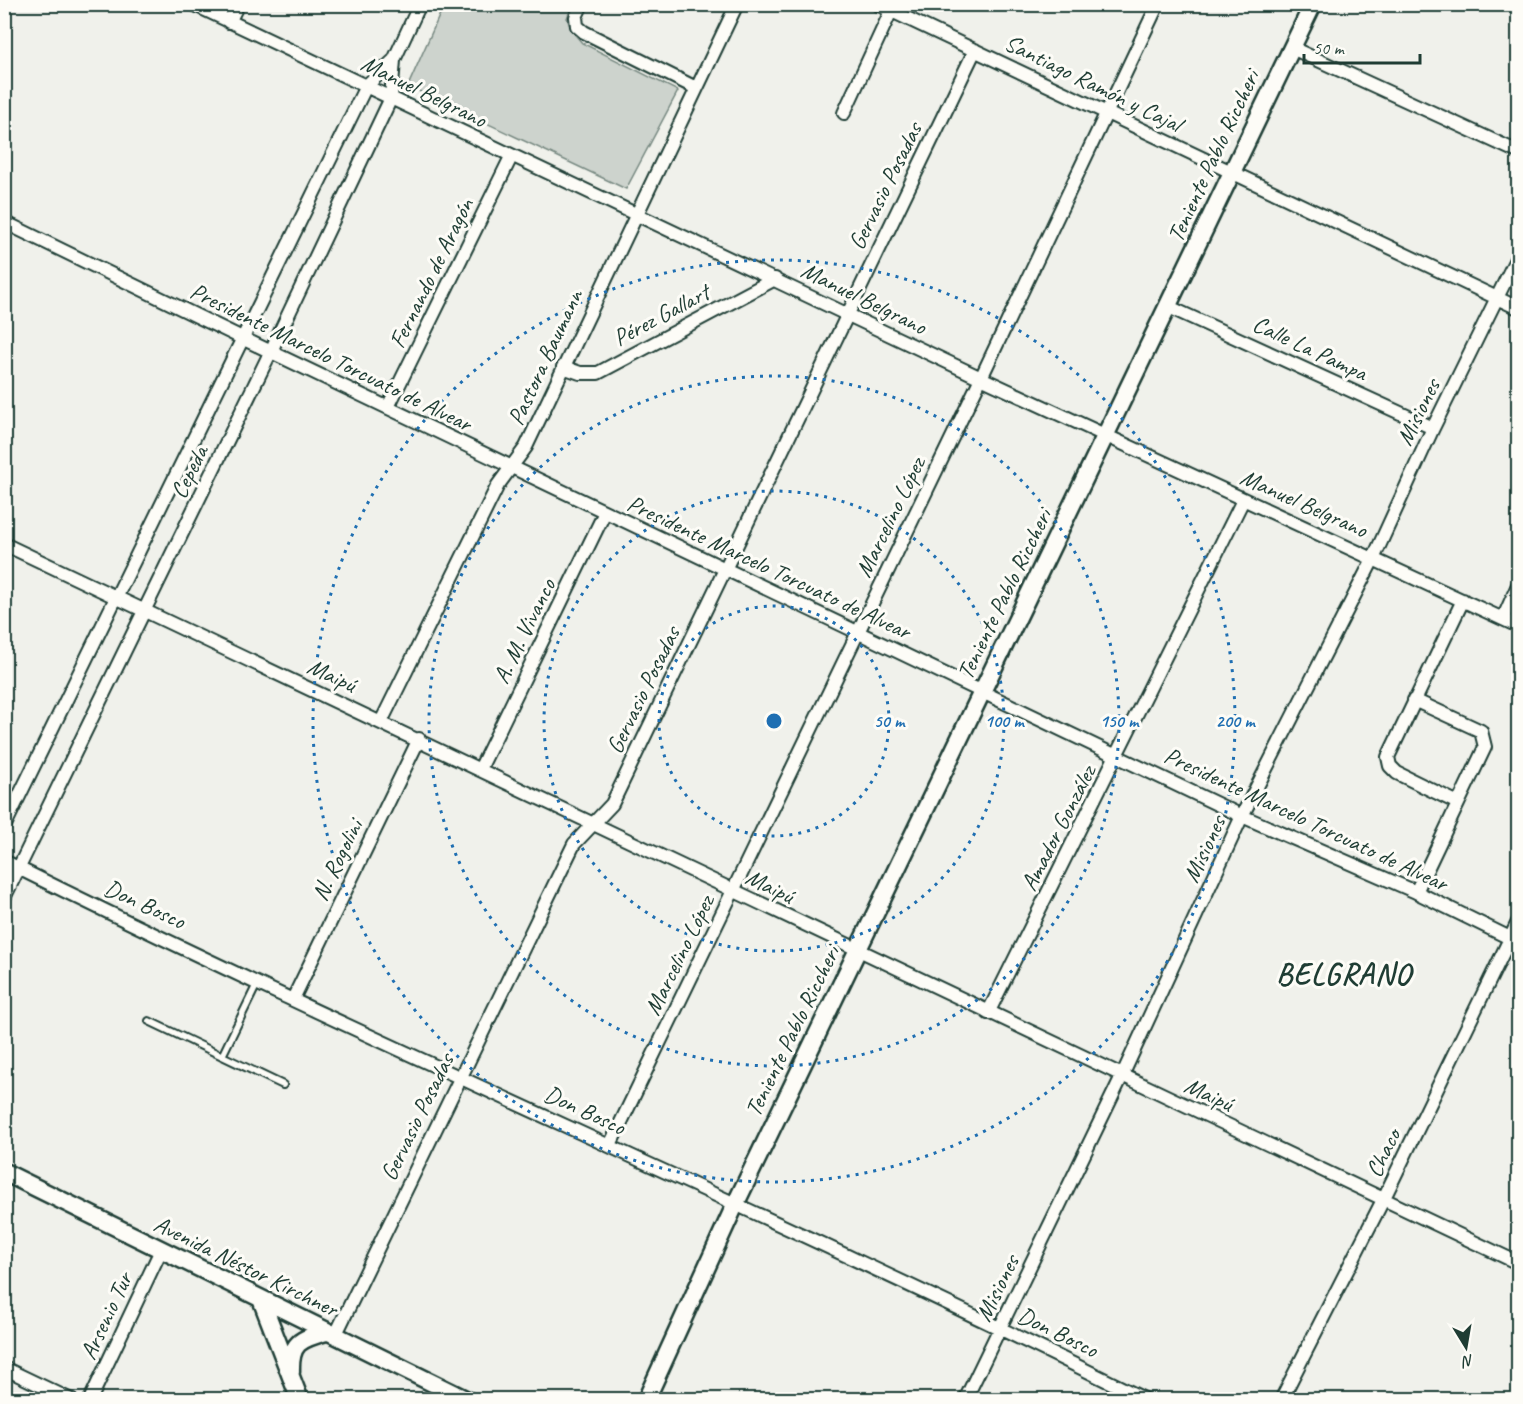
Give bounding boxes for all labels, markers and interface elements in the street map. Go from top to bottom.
street label: Santiago Ramón y Cajal [1000,27,1190,141]
scale bar [1304,27,1420,65]
text: 50 m [1313,37,1346,59]
street label: Manuel Belgrano [357,48,493,135]
street label: Teniente Pablo Riccheri [1160,62,1267,247]
street label: Gervasio Posadas [841,116,929,254]
street label: Fernando de Aragón [382,192,481,353]
street label: Manuel Belgrano [797,255,933,342]
street label: Presidente Marcelo Torcuato de Alvear [185,276,479,439]
street label: Pérez Gallart [608,276,717,353]
street label: Pastora Baumann [500,283,590,430]
street label: Calle La Pampa [1248,308,1373,388]
street label: Misiones [1389,372,1448,450]
street label: Cepeda [163,439,216,503]
street label: Marcelino López [848,450,933,582]
street label: Manuel Belgrano [1236,462,1373,545]
street label: Presidente Marcelo Torcuato de Alvear [622,488,918,647]
street label: Teniente Pablo Riccheri [950,501,1060,684]
street label: A. M. Vivanco [486,572,563,688]
street label: Gervasio Posadas [599,620,687,758]
street label: Maipú [303,651,363,700]
text: 50 m [874,710,906,732]
text: 100 m [985,710,1025,732]
text: 150 m [1100,710,1140,732]
text: 200 m [1216,710,1256,732]
centre of rings [764,711,784,731]
street label: Presidente Marcelo Torcuato de Alvear [1159,740,1455,899]
street label: Amador González [1014,758,1104,896]
street label: Misiones [1176,809,1233,887]
street label: N. Rogolini [304,812,371,906]
street label: Maipú [741,862,801,911]
street label: Don Bosco [100,872,191,936]
street label: Marcelino López [637,888,722,1020]
street label: Teniente Pablo Riccheri [738,938,848,1121]
district label: BELGRANO [1276,955,1414,993]
street label: Gervasio Posadas [373,1047,461,1185]
street label: Maipú [1180,1070,1240,1119]
street label: Don Bosco [540,1078,631,1142]
street label: Chaco [1359,1122,1409,1182]
street label: Avenida Néstor Kirchner [149,1208,345,1325]
street label: Misiones [968,1248,1027,1326]
street label: Arsenio Tur [73,1266,140,1364]
street label: Don Bosco [1013,1300,1104,1365]
north arrow [1436,1317,1496,1377]
text: N [1459,1350,1475,1372]

